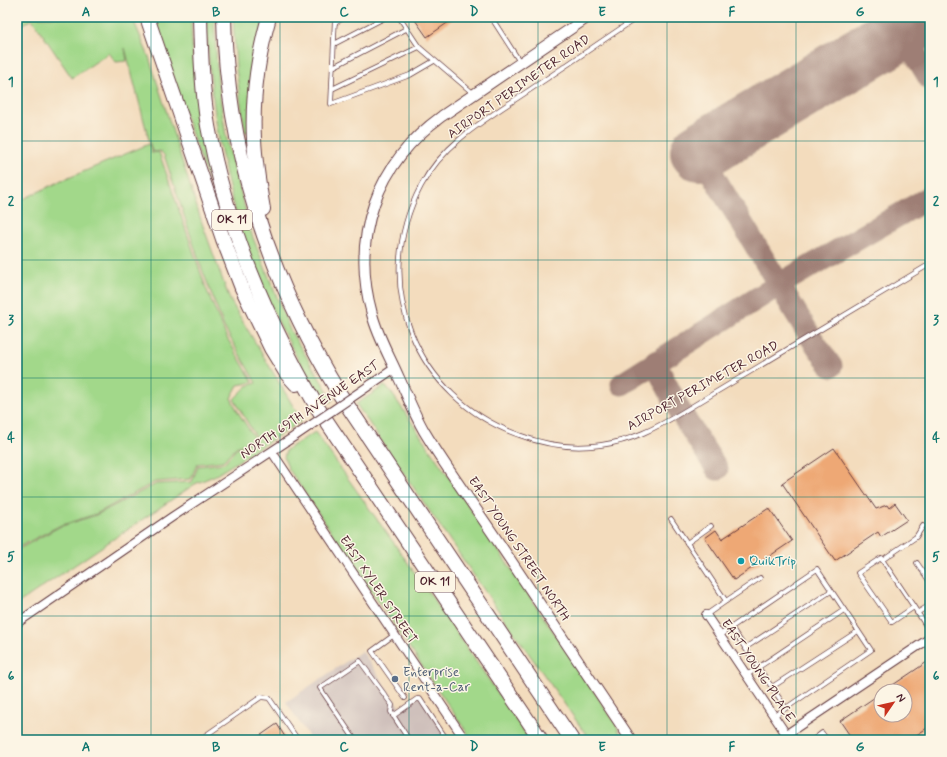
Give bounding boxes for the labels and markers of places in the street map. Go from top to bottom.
place label: QuikTrip [749,553,796,570]
marker: QuikTrip [736,556,746,566]
place label: Enterprise Rent-a-Car [403,664,471,696]
marker: Enterprise Rent-a-Car [390,674,400,684]

